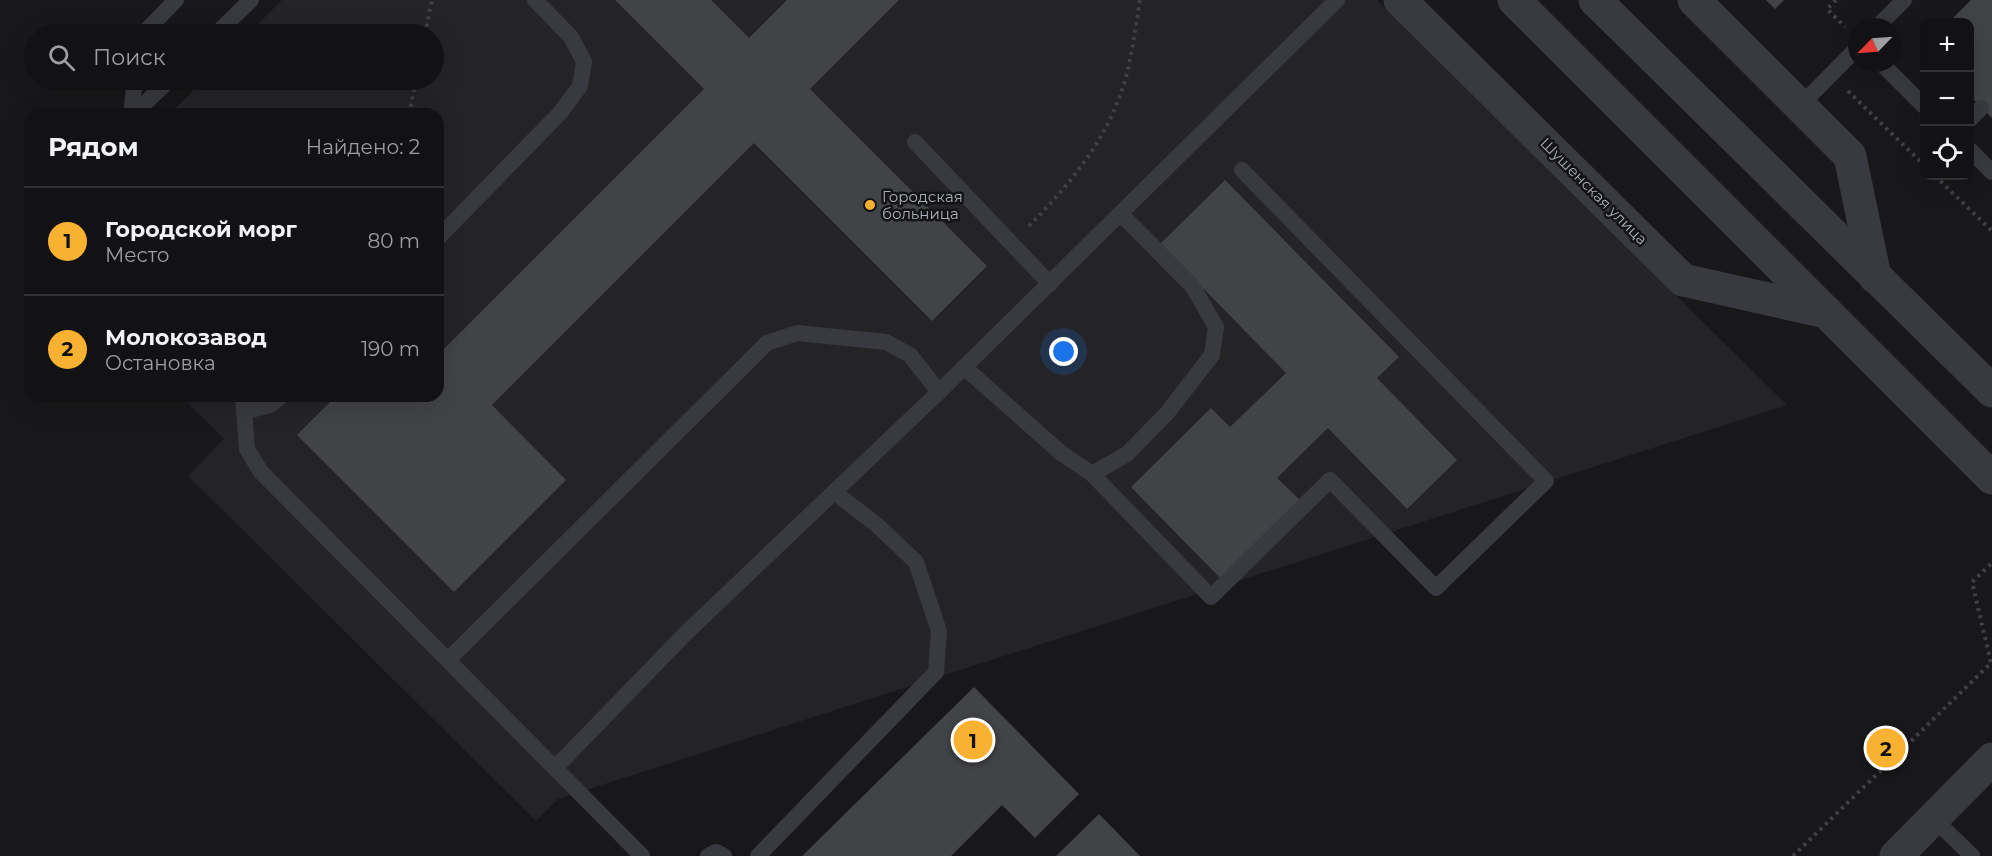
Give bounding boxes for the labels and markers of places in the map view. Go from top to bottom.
place label: Городская больница [882,187,963,223]
marker: Городская больница [863,198,877,212]
pin: 1 [954,718,992,762]
pin: 2 [1866,726,1906,771]

